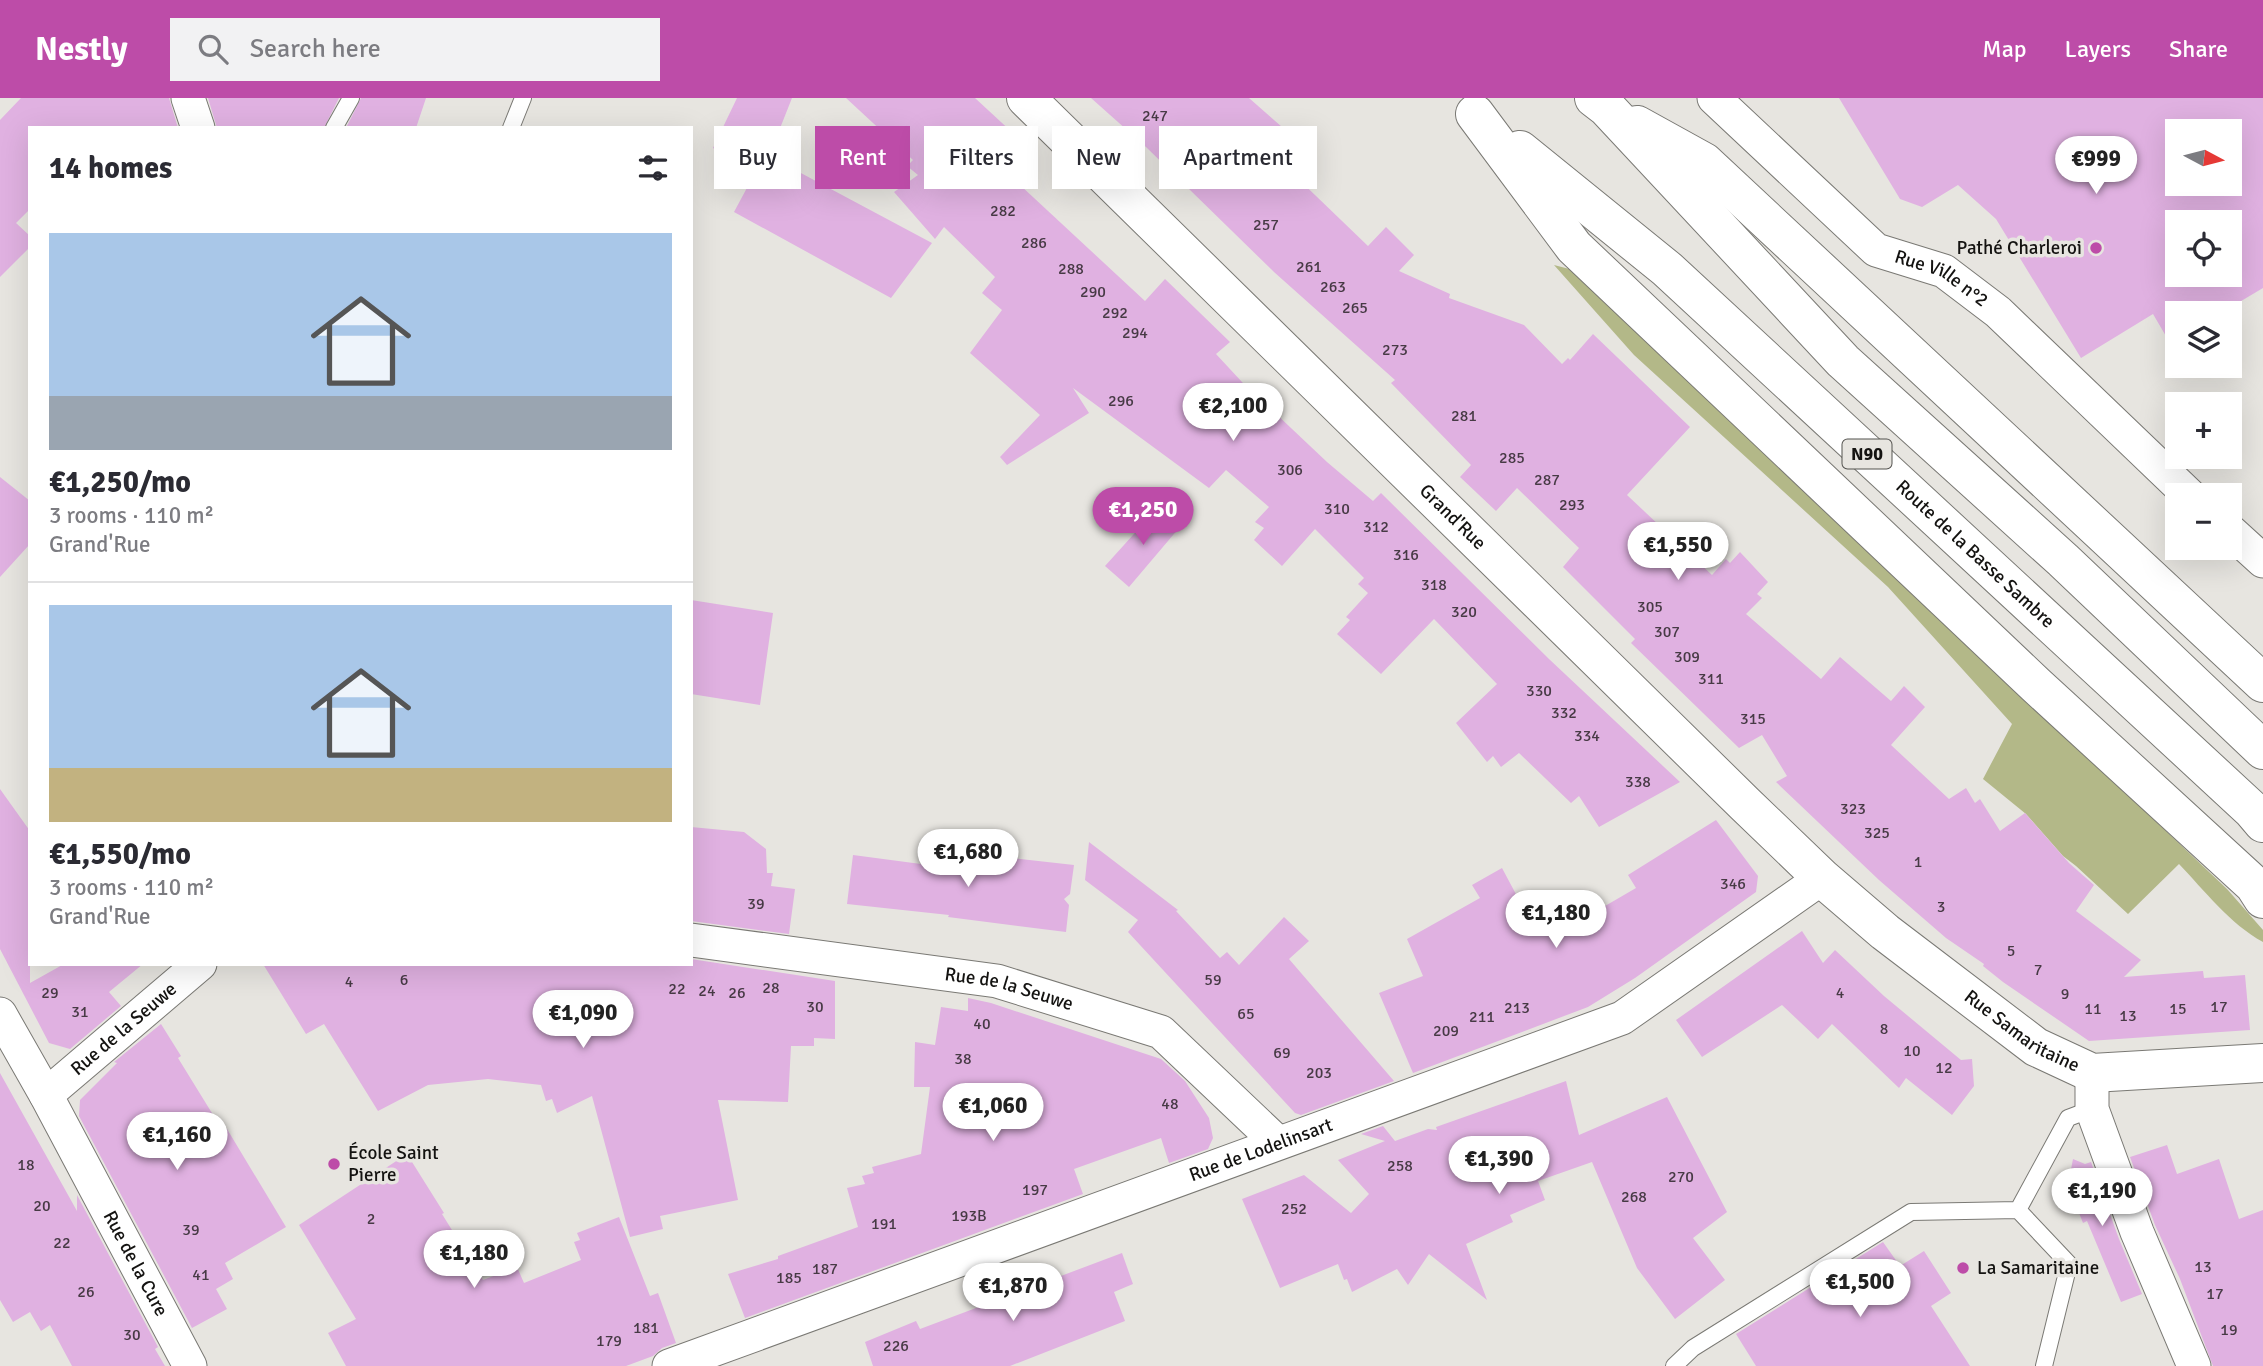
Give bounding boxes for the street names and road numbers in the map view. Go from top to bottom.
street label: Rue Ville n°2 [1892,244,1993,312]
road number: N90 [1842,440,1892,468]
street label: Route de la Basse Sambre [1891,475,2060,633]
street label: Grand'Rue [1414,479,1491,555]
street label: Rue de la Seuwe [943,962,1076,1016]
street label: Rue de la Seuwe [66,977,182,1081]
street label: Rue Samaritaine [1959,985,2083,1078]
street label: Rue de Lodelinsart [1186,1113,1336,1187]
street label: Rue de la Cure [98,1207,173,1320]

